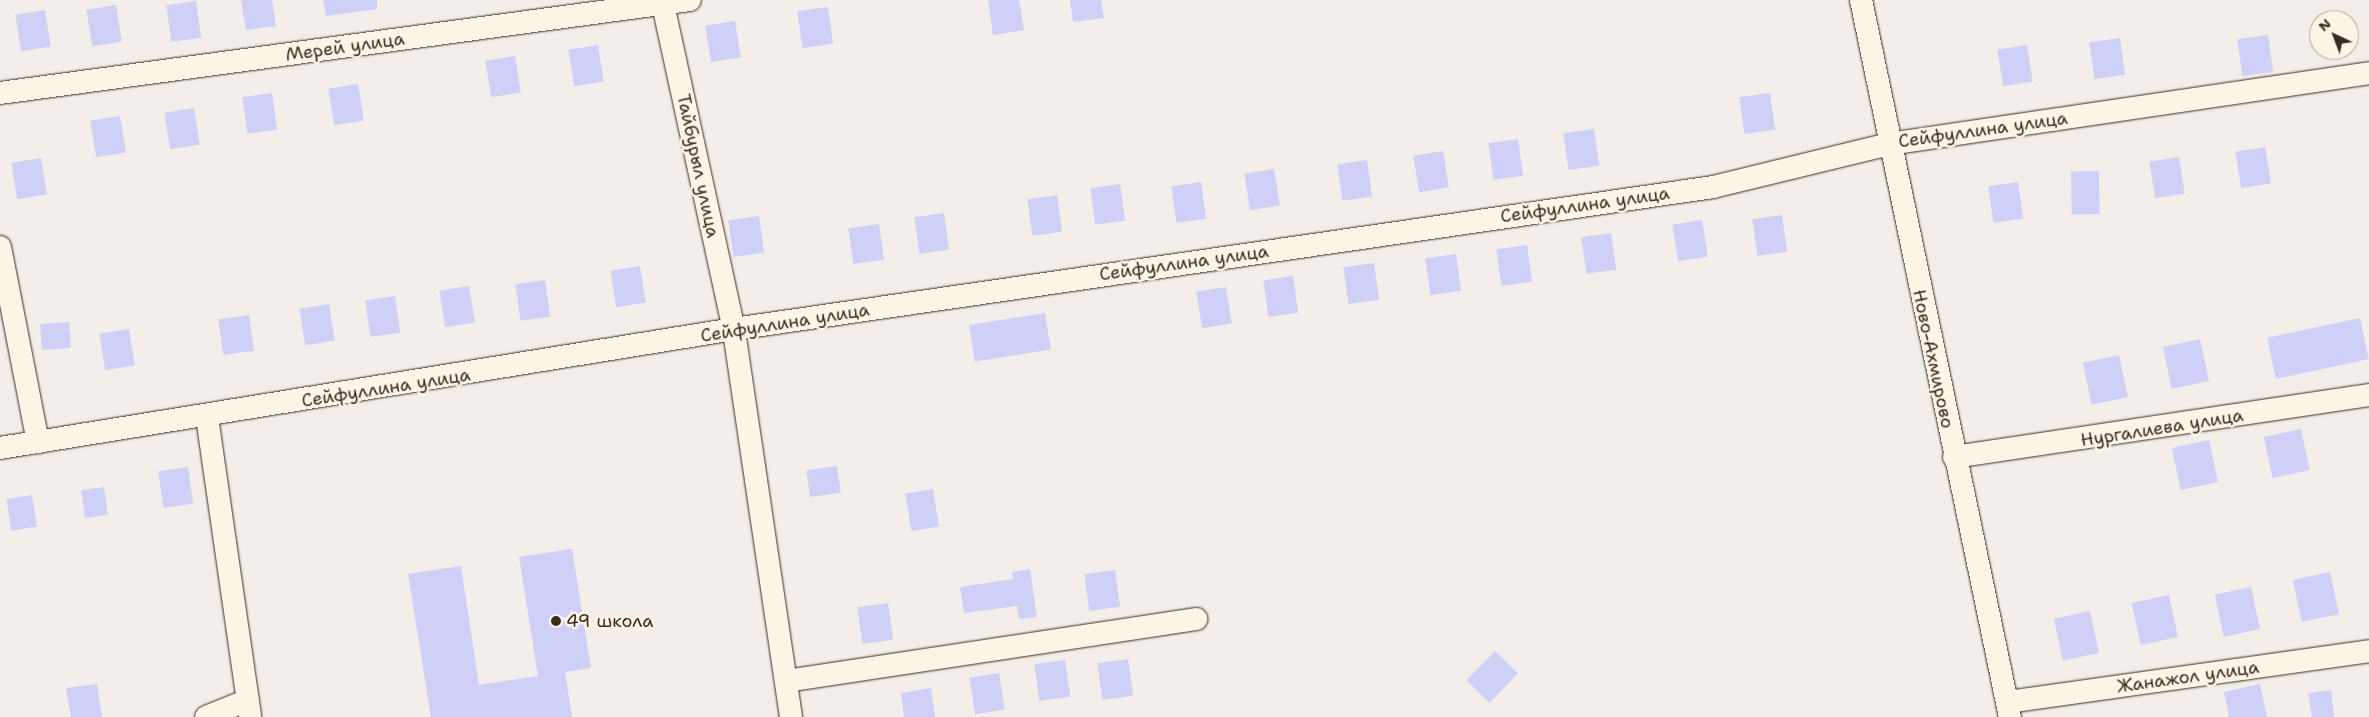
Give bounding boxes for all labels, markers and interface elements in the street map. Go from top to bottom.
north arrow [2309,10,2359,60]
text: N [2314,14,2335,35]
street label: Мерей улица [284,28,406,66]
street label: Тайбурыл улица [672,92,724,240]
street label: Сейфуллина улица [1897,107,2069,153]
street label: Сейфуллина улица [1499,182,1671,228]
street label: Сейфуллина улица [1098,240,1270,286]
street label: Ново-Ахмирово [1908,288,1958,430]
street label: Сейфуллина улица [699,299,871,347]
street label: Сейфуллина улица [300,364,472,412]
street label: Нургалиева улица [2079,404,2245,452]
place label: 49 школа [566,610,653,632]
marker: 49 школа [550,615,562,627]
street label: Жанажол улица [2116,656,2260,698]

